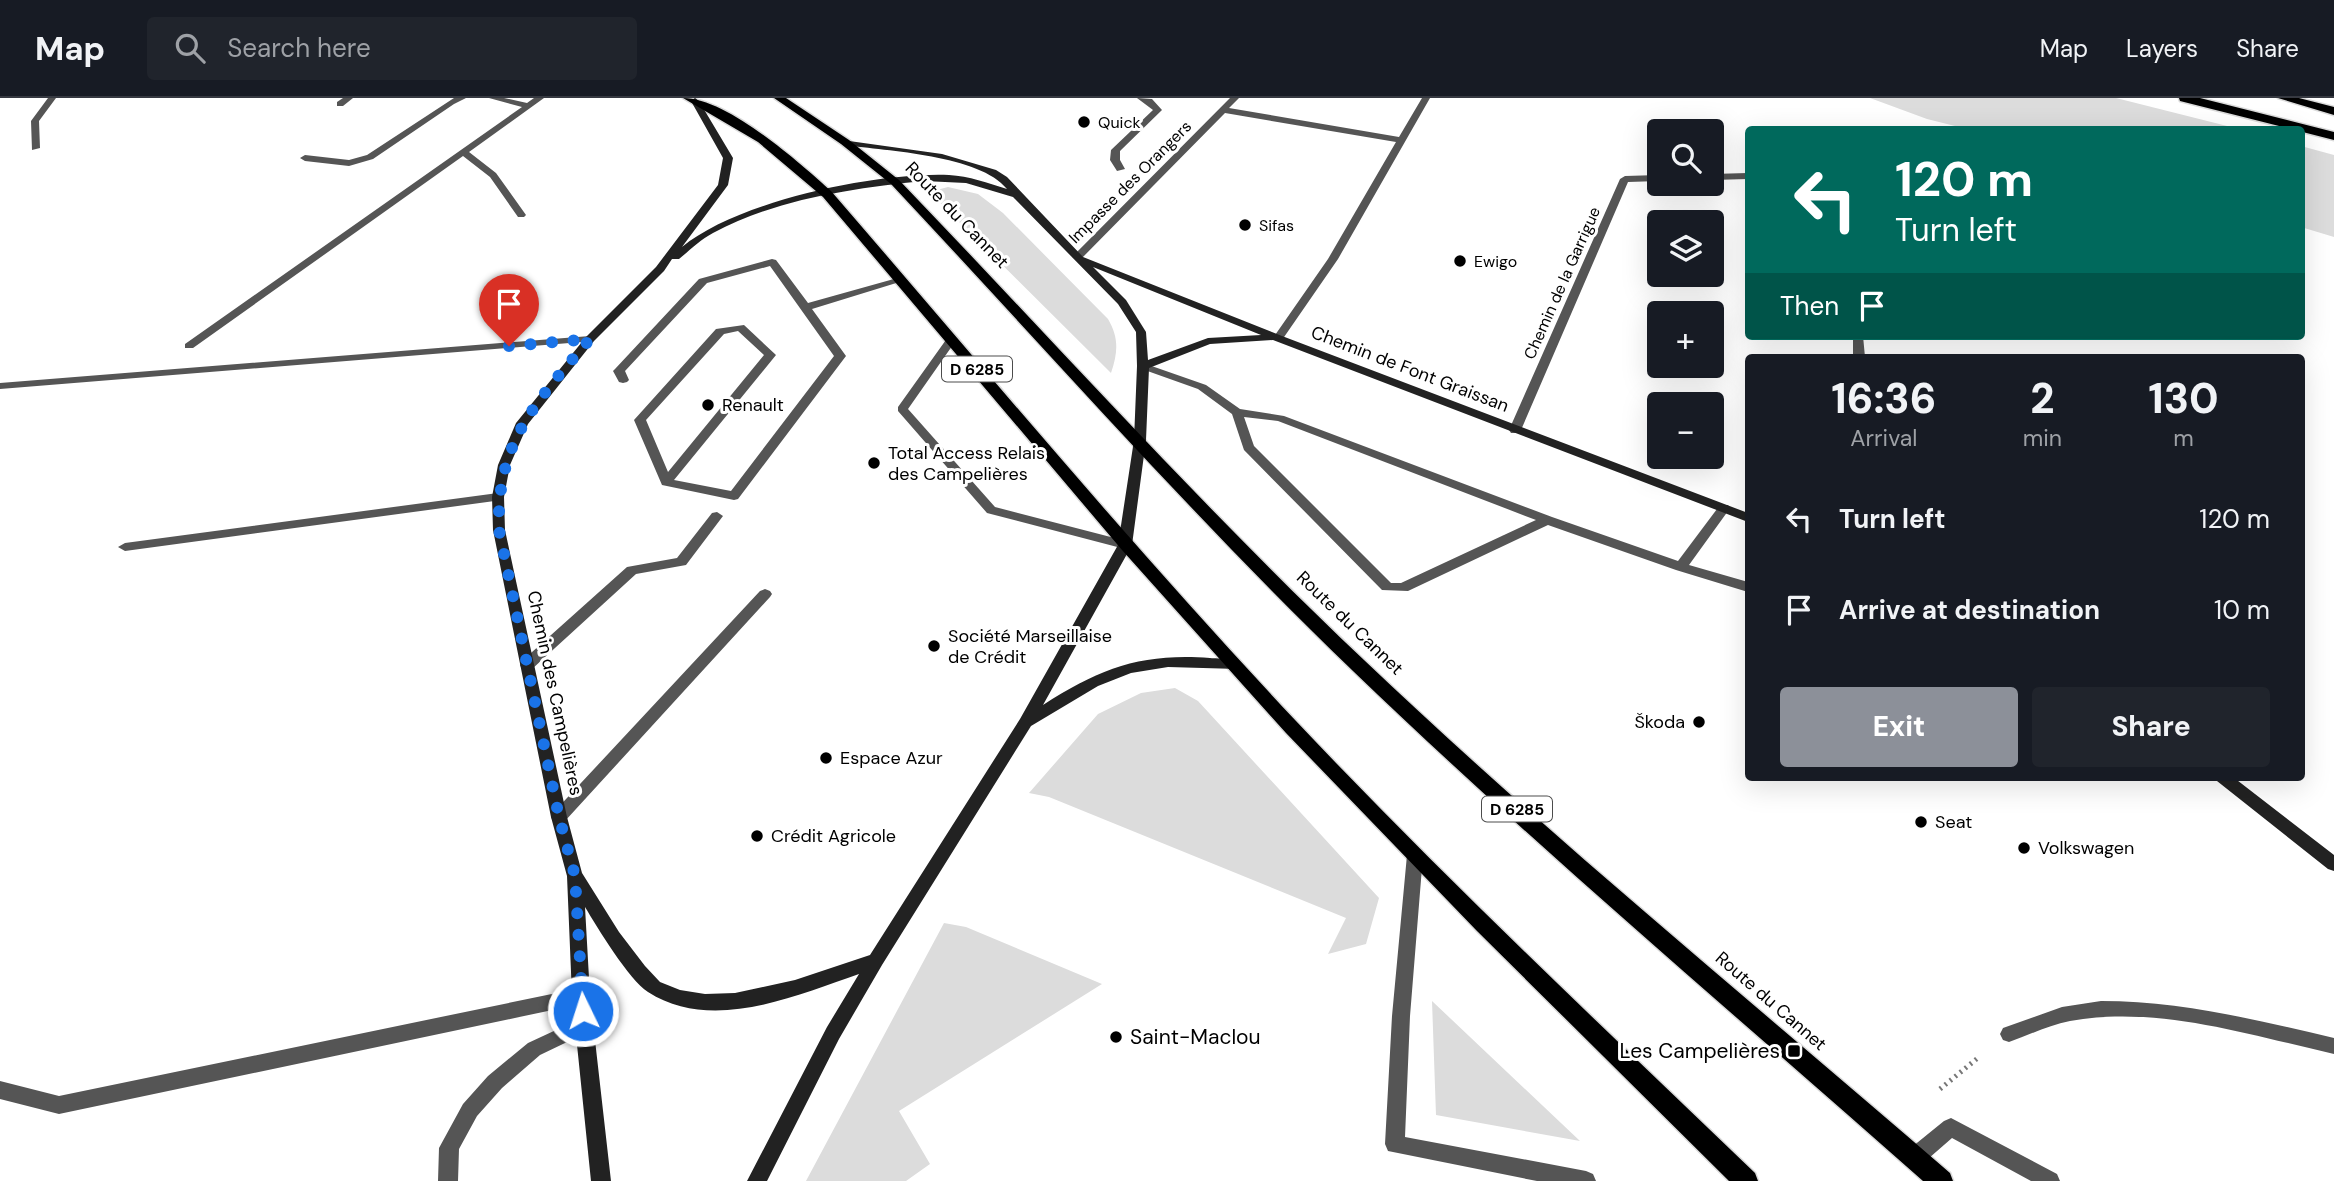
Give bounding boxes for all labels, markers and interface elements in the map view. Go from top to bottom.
search box [147,17,637,80]
text: Map [35,27,105,70]
icon: search [171,29,209,67]
text: Search here [227,31,371,65]
text: Map [2040,33,2088,64]
text: Layers [2126,33,2198,64]
text: Share [2236,33,2299,64]
place label: Quick [1098,112,1141,133]
marker: Quick [1076,114,1092,130]
street label: Impasse des Orangers [1064,116,1196,248]
map controls [1647,119,1724,469]
button: search [1647,119,1724,196]
text: 120 m [1895,147,2033,211]
icon: left [1780,154,1871,245]
street label: Route du Cannet [900,156,1014,274]
street label: Chemin de la Garrigue [1519,203,1605,363]
text: Turn left [1895,209,2017,251]
button: layers [1647,210,1724,287]
place label: Sifas [1259,215,1294,236]
marker: Sifas [1237,217,1253,233]
place label: Ewigo [1474,251,1517,272]
marker: Ewigo [1452,253,1468,269]
pin [479,274,539,346]
icon: arrive [490,285,528,323]
icon: arrive [1853,287,1891,325]
text: Then [1780,289,1839,323]
button: + [1647,301,1724,378]
street label: Chemin de Font Graissan [1308,320,1512,418]
road number: D 6285 [942,356,1012,382]
text: 16:36 [1831,371,1936,426]
text: 2 [2030,371,2054,426]
text: 130 [2148,371,2219,426]
button: − [1647,392,1724,469]
place label: Renault [722,393,784,417]
marker: Renault [700,397,716,413]
text: Arrival [1850,423,1917,453]
text: min [2023,423,2062,453]
text: m [2173,423,2194,453]
place label: Total Access Relais des Campelières [888,441,1045,486]
marker: Total Access Relais des Campelières [866,455,882,471]
icon: left [1780,500,1818,538]
text: Turn left [1839,502,1946,536]
text: 120 m [2199,502,2270,536]
street label: Route du Cannet [1291,566,1409,680]
street label: Chemin des Campelières [522,588,588,798]
icon: arrive [1780,591,1818,629]
text: Arrive at destination [1839,593,2100,627]
text: 10 m [2214,593,2270,627]
place label: Société Marseillaise de Crédit [948,624,1112,669]
marker: Société Marseillaise de Crédit [926,638,942,654]
button: Exit [1780,687,2018,767]
button: Share [2032,687,2270,767]
place label: Škoda [1634,710,1685,734]
marker: Škoda [1691,714,1707,730]
place label: Espace Azur [840,746,943,770]
marker: Espace Azur [818,750,834,766]
road number: D 6285 [1482,796,1552,822]
place label: Seat [1935,810,1972,834]
marker: Seat [1913,814,1929,830]
place label: Crédit Agricole [771,824,896,848]
marker: Crédit Agricole [749,828,765,844]
place label: Volkswagen [2038,836,2134,860]
marker: Volkswagen [2016,840,2032,856]
street label: Route du Cannet [1710,946,1832,1056]
position arrow [546,974,620,1048]
place label: Saint-Maclou [1130,1023,1261,1051]
marker: Saint-Maclou [1108,1029,1124,1045]
place label: Les Campelières [1620,1037,1780,1065]
marker: Les Campelières [1786,1043,1802,1059]

